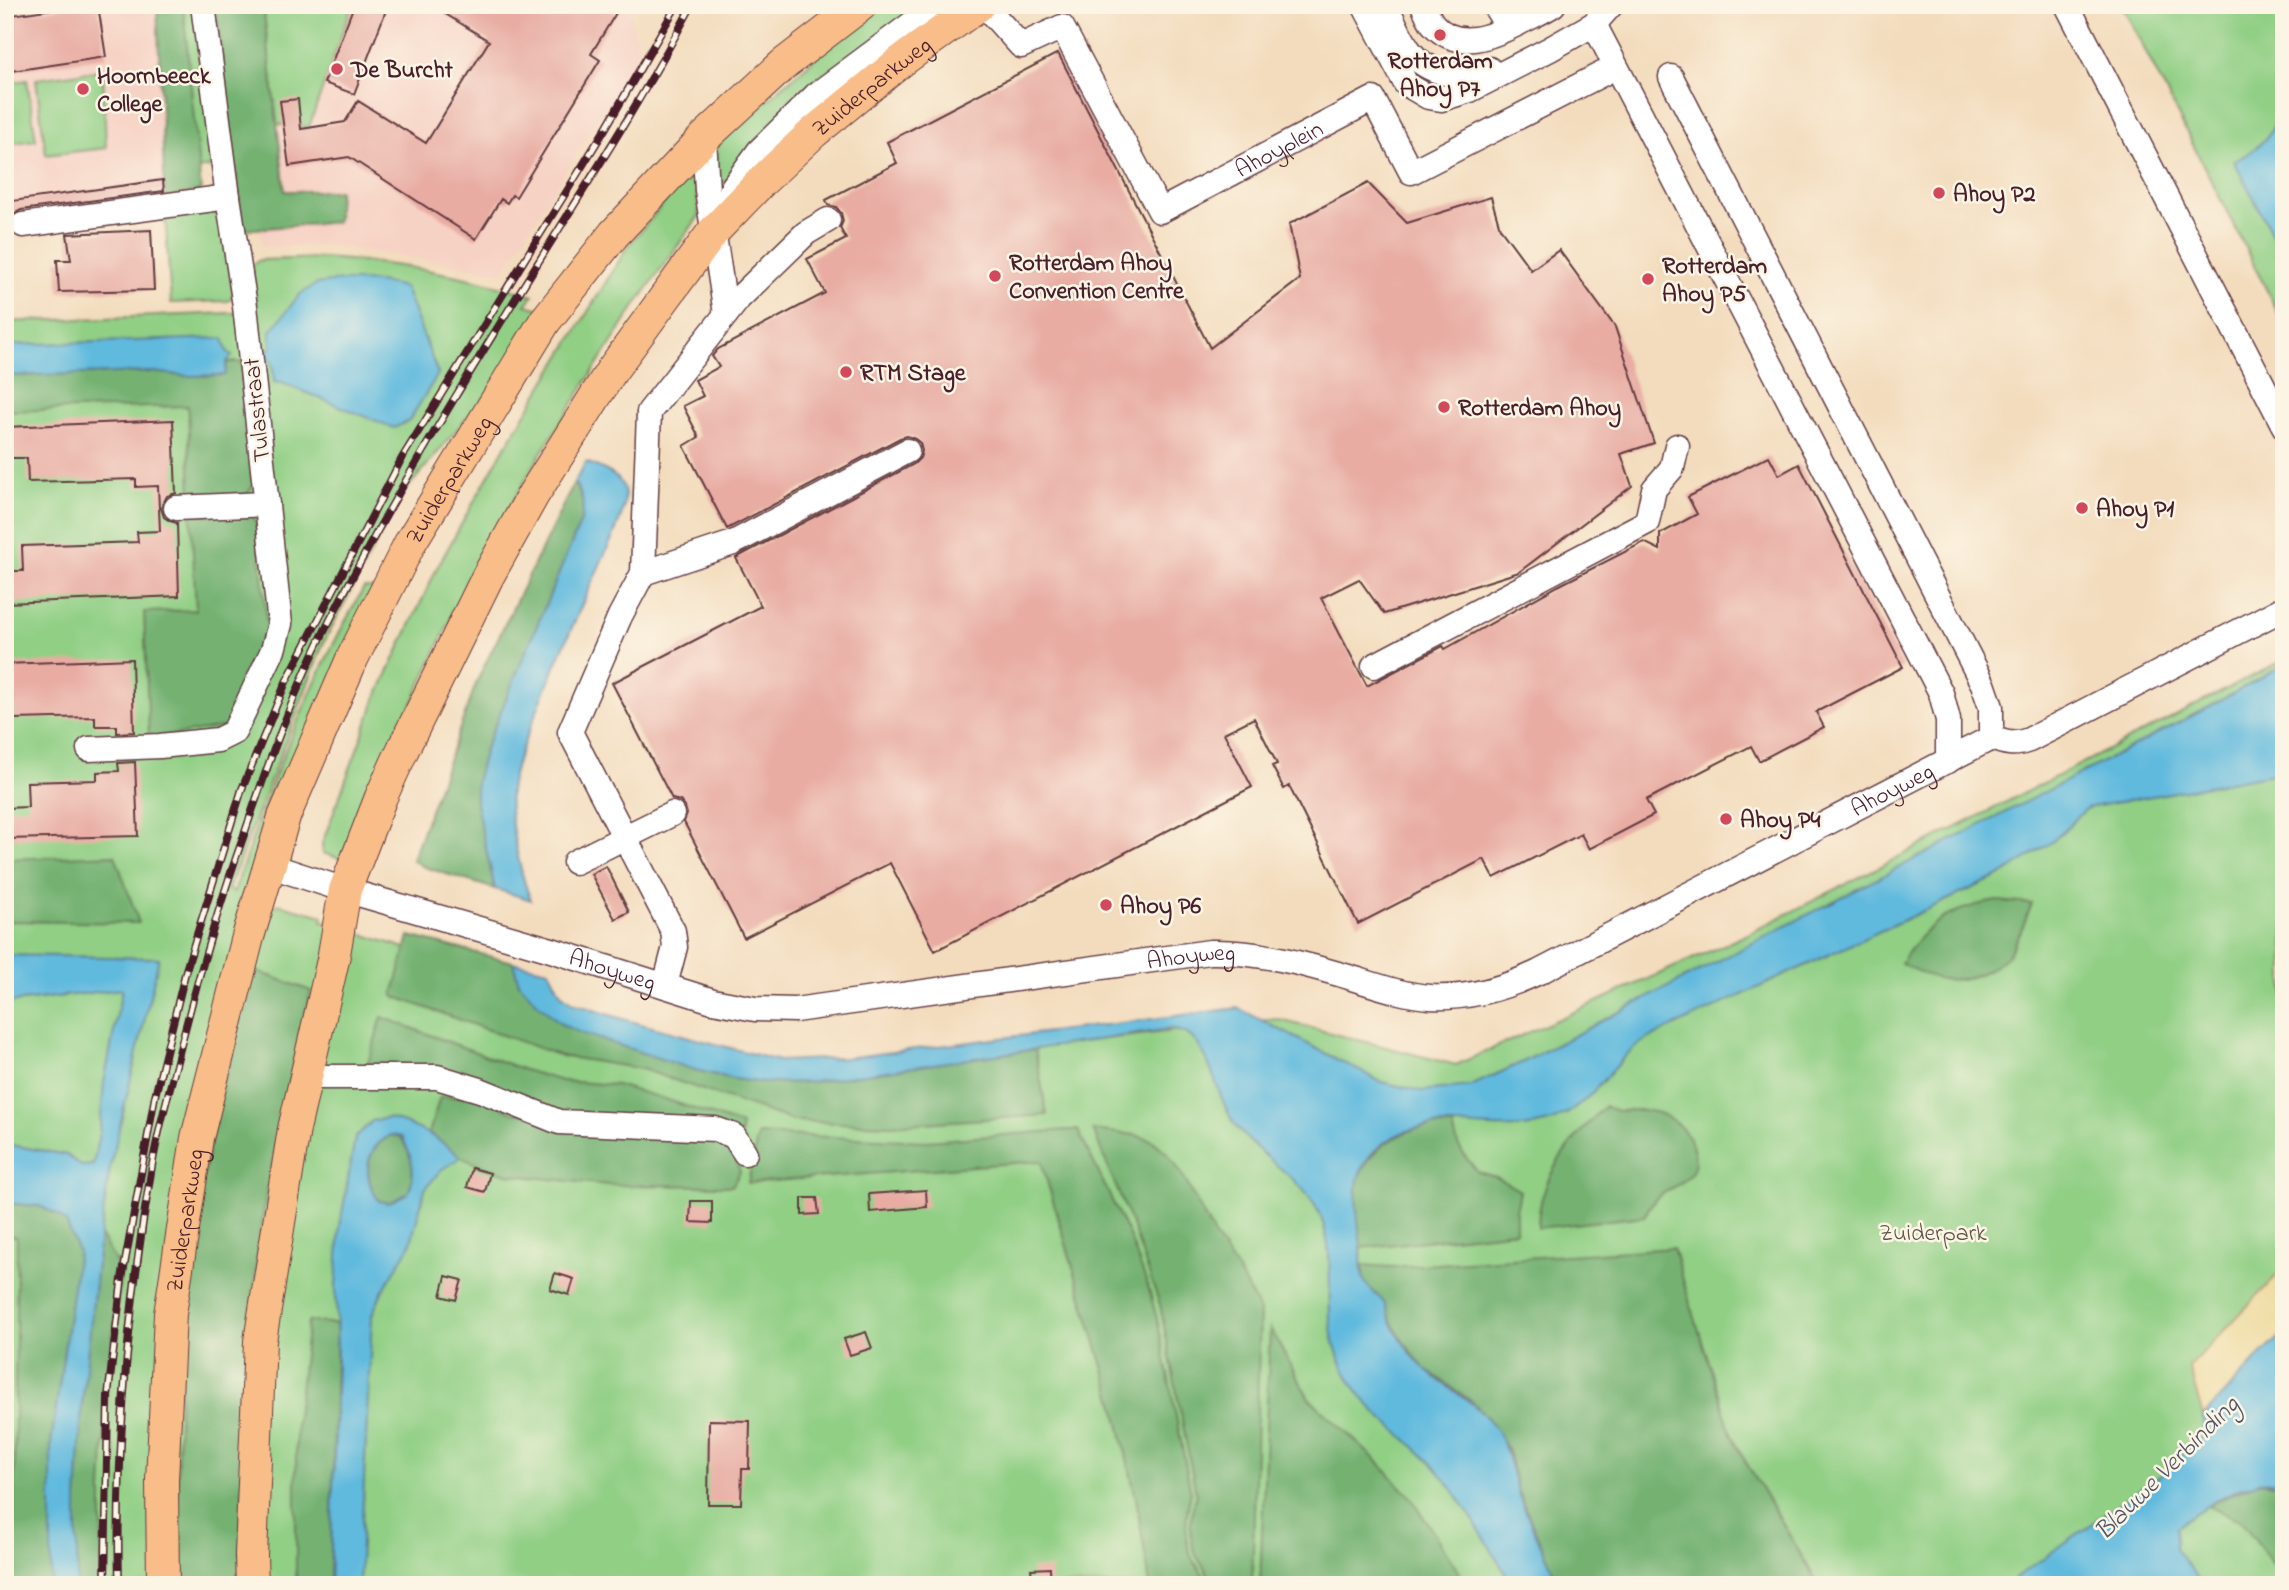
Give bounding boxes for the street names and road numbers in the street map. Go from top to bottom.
street label: Zuiderparkweg [806,29,940,147]
street label: Ahoyplein [1230,113,1330,188]
street label: Tulastraat [236,356,281,464]
street label: Zuiderparkweg [398,410,503,552]
street label: Ahoyweg [1845,755,1941,828]
street label: Ahoyweg [1145,937,1236,981]
street label: Ahoyweg [564,942,660,1002]
street label: Zuiderparkweg [159,1147,215,1295]

